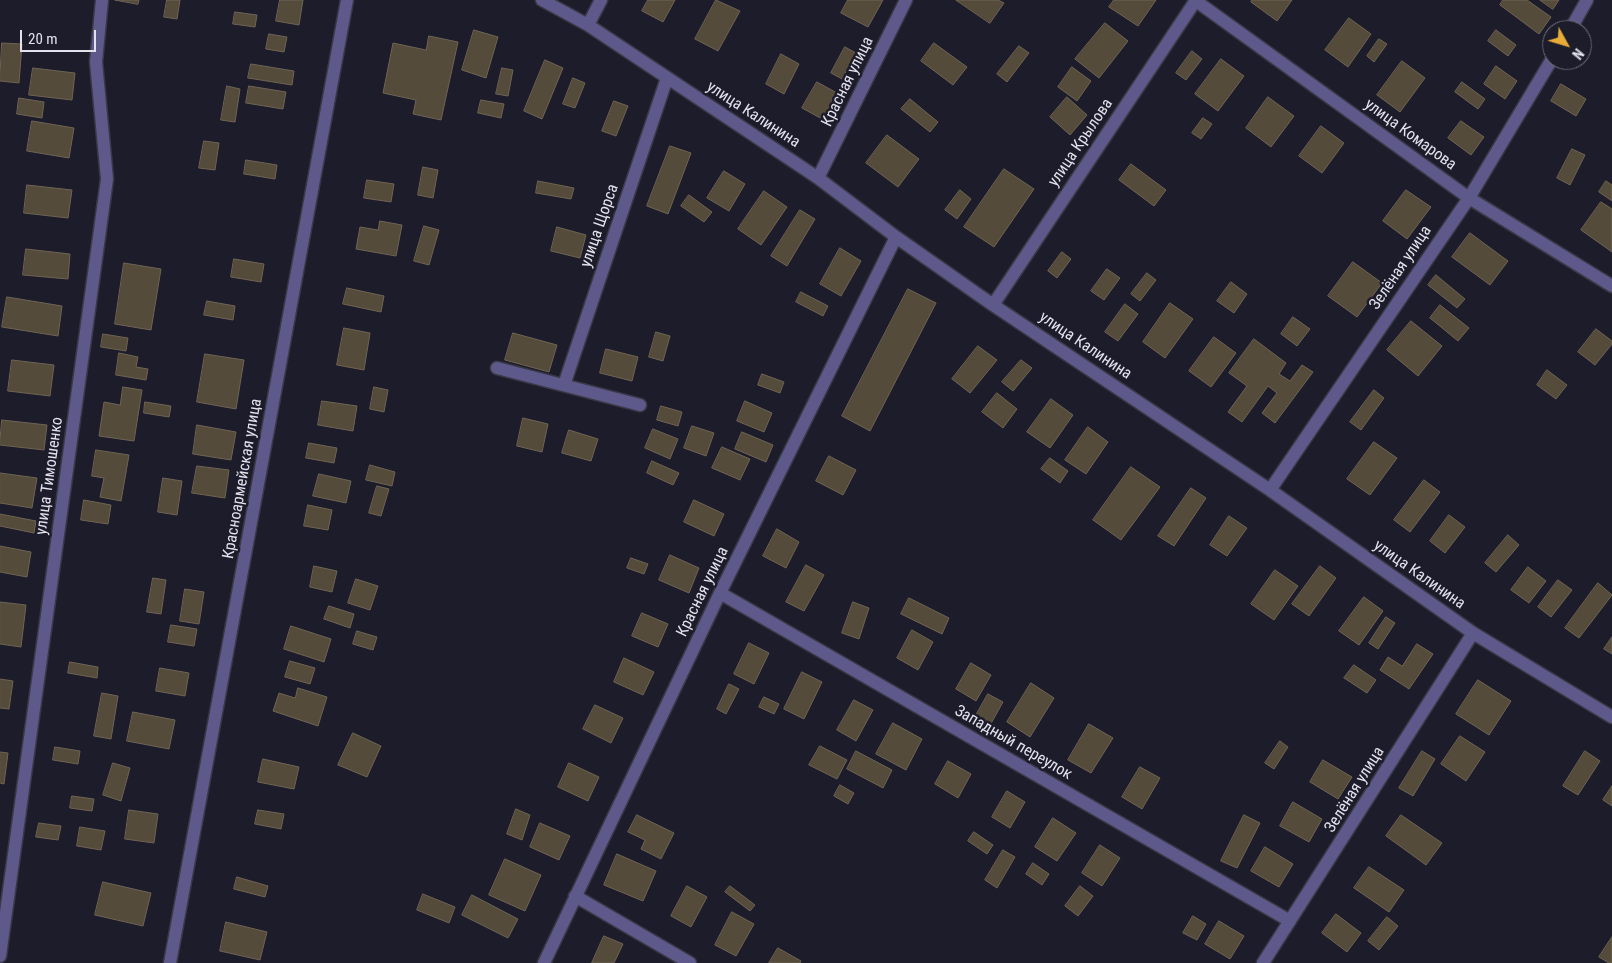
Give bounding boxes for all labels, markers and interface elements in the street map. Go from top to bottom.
scale bar [22,20,99,52]
north arrow [1542,20,1592,70]
text: 20 m [28,30,58,48]
street label: Красная улица [818,34,878,130]
text: N [1569,45,1587,62]
street label: улица Калинина [703,78,803,152]
street label: улица Крылова [1045,95,1117,191]
street label: улица Комарова [1360,95,1460,175]
street label: улица Щорса [577,182,623,270]
street label: Зелёная улица [1366,222,1436,314]
street label: улица Калинина [1035,308,1135,384]
street label: Красноармейская улица [219,397,267,561]
street label: улица Тимошенко [32,416,68,536]
street label: улица Калинина [1369,536,1469,614]
street label: Красная улица [673,544,733,640]
street label: Западный переулок [951,702,1075,784]
street label: Зелёная улица [1321,744,1389,836]

